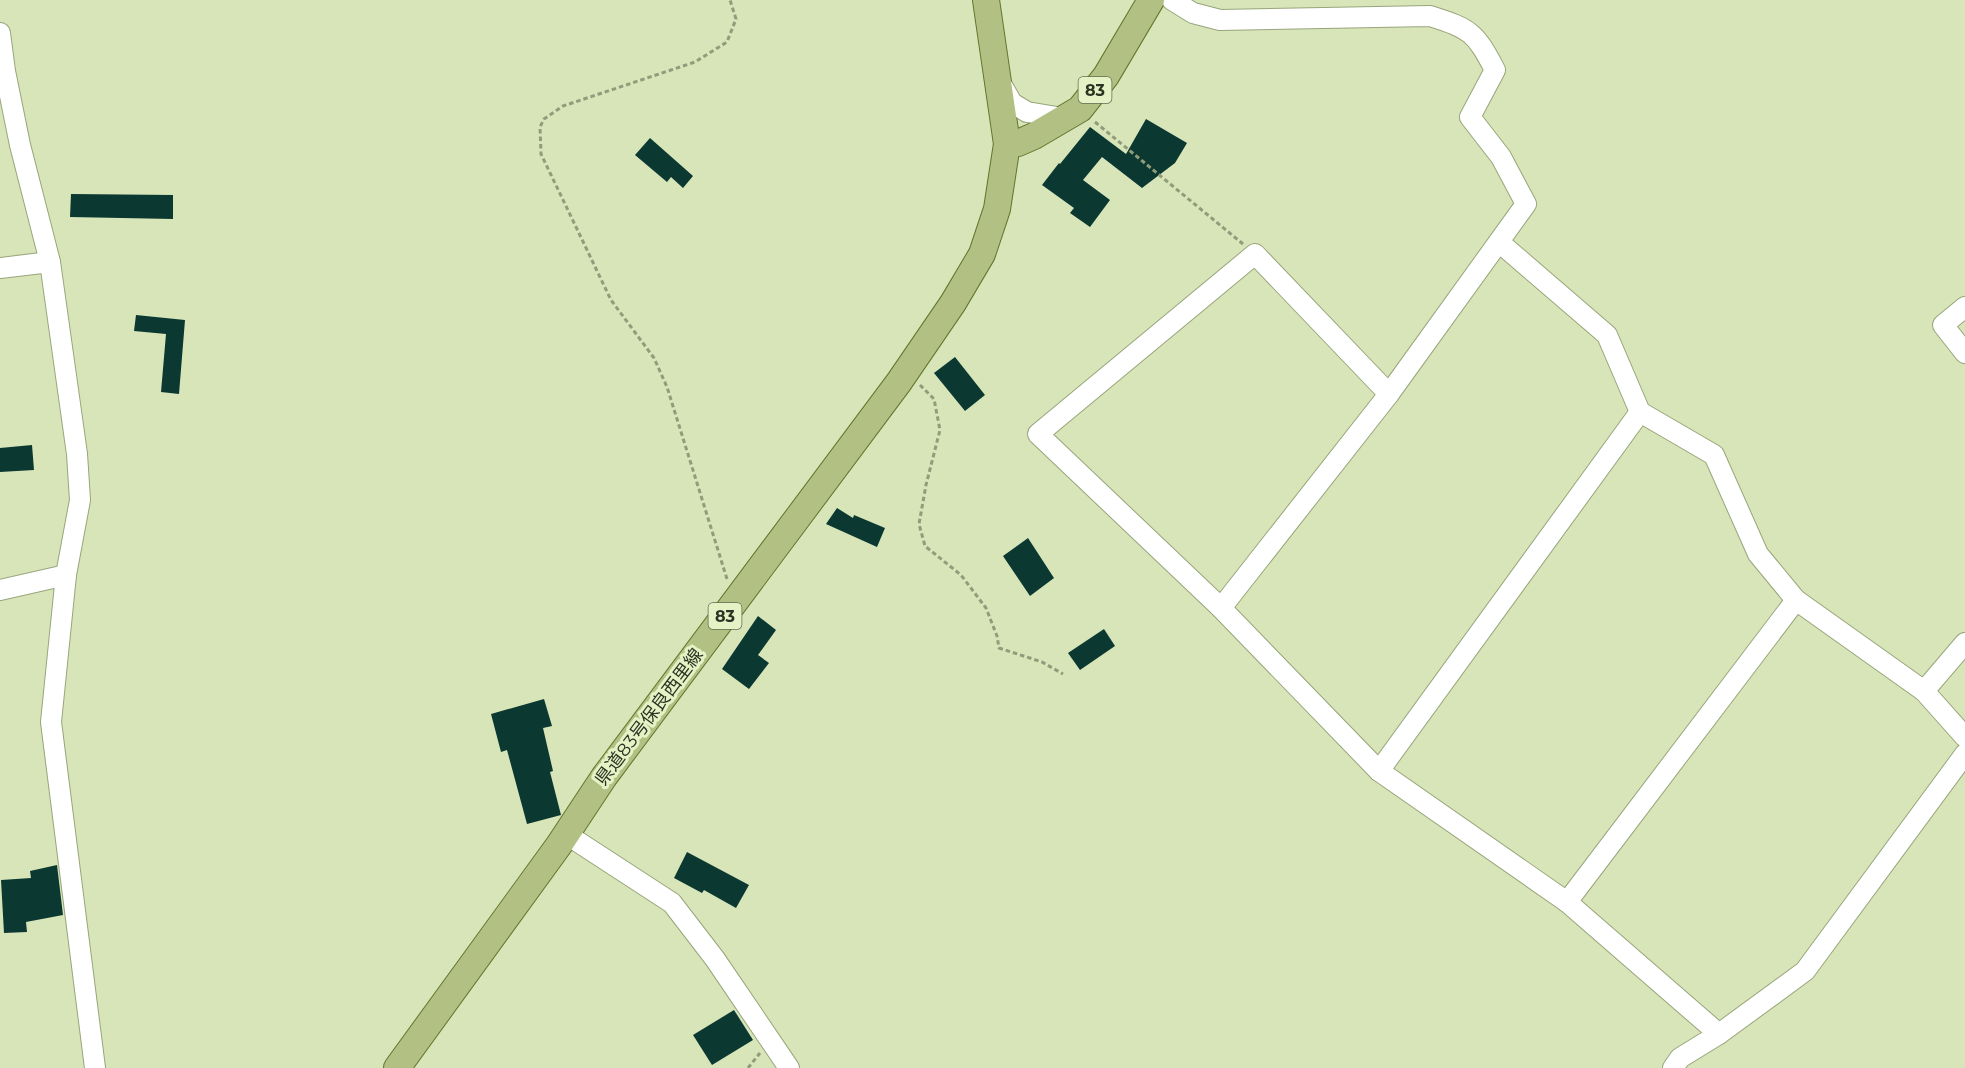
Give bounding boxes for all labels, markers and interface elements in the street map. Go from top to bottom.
road number: 83 [1078,77,1112,103]
road number: 83 [708,603,742,629]
street label: 県道83号保良西里線 [590,644,708,790]

